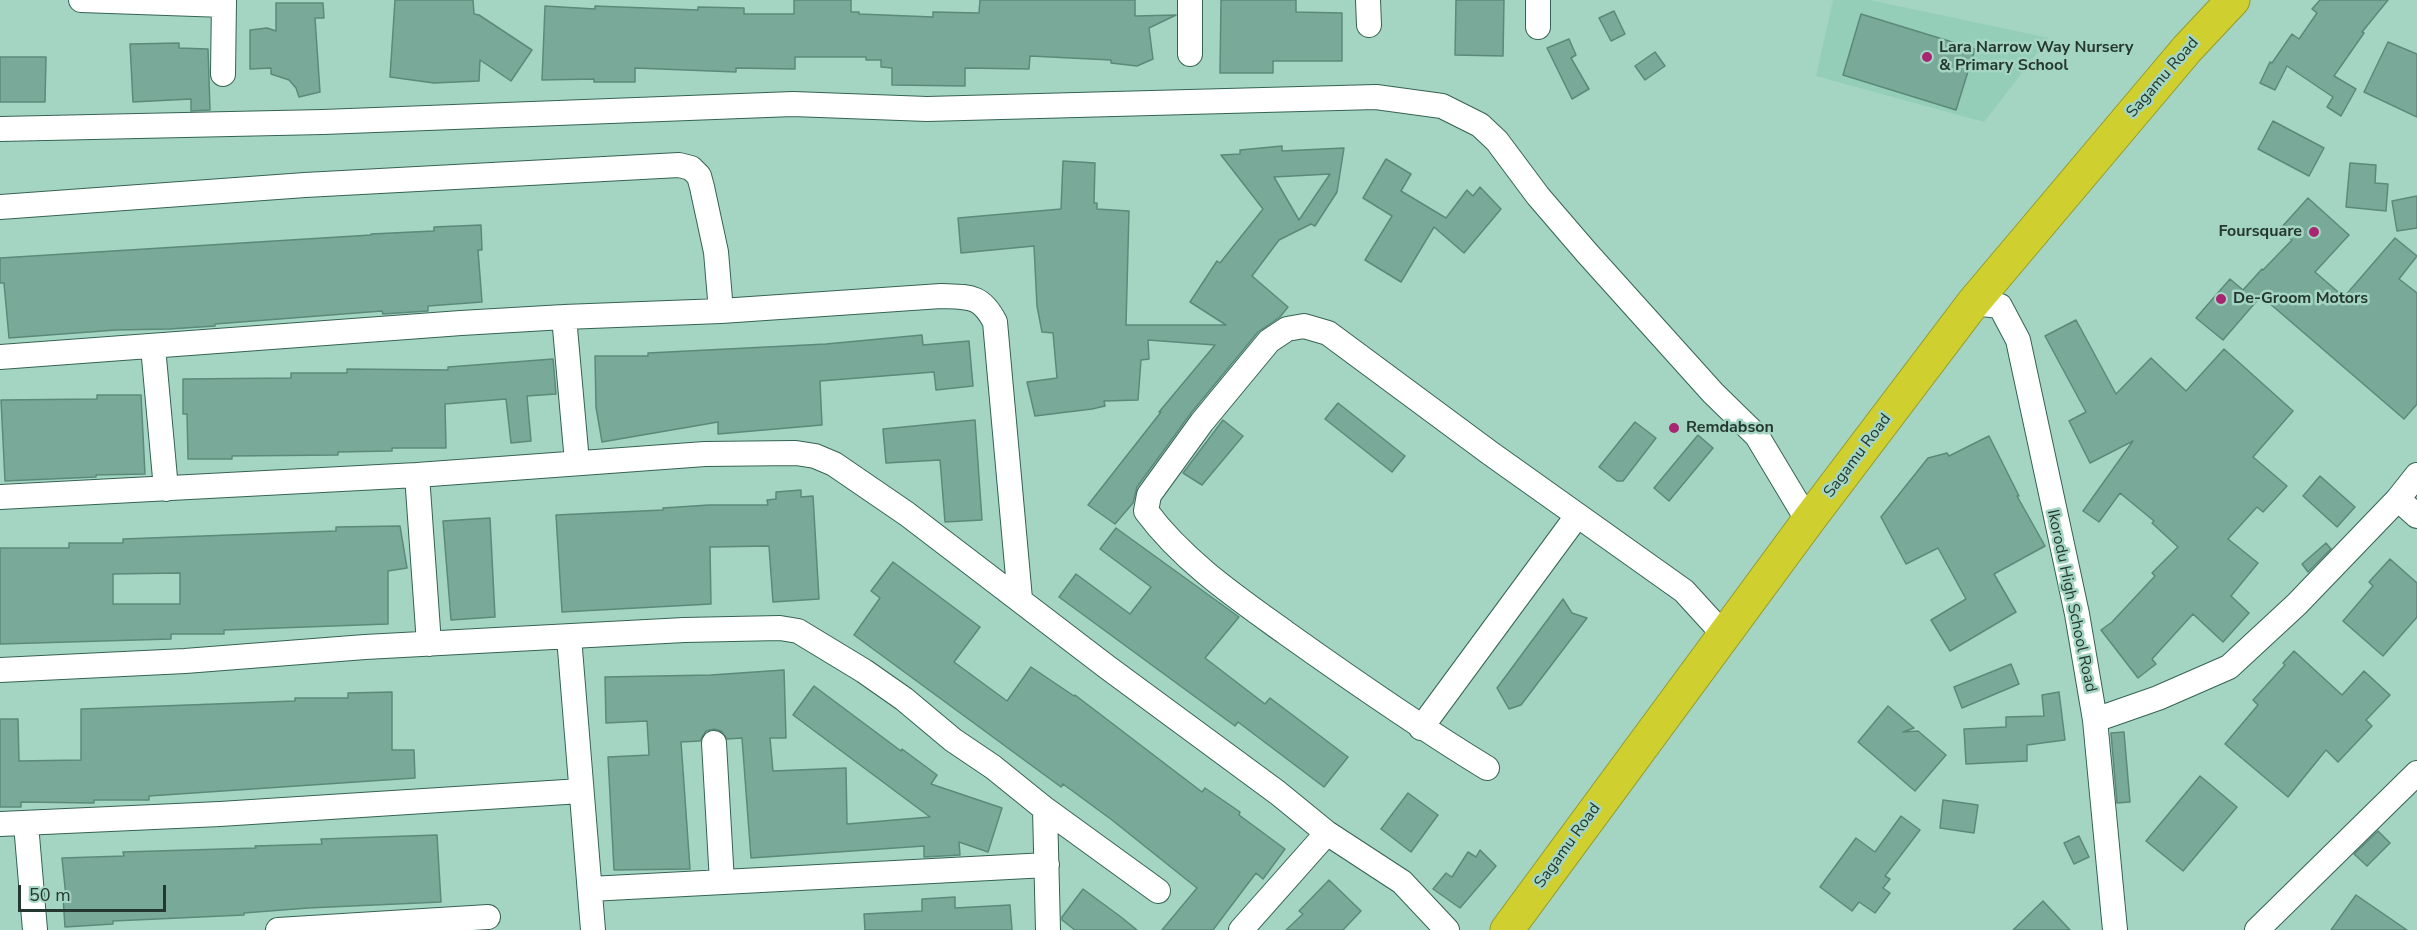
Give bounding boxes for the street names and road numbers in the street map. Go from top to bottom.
street label: Sagamu Road [2123,34,2203,122]
street label: Sagamu Road [1820,410,1896,502]
street label: Ikorodu High School Road [2042,508,2100,694]
street label: Sagamu Road [1531,800,1605,892]

